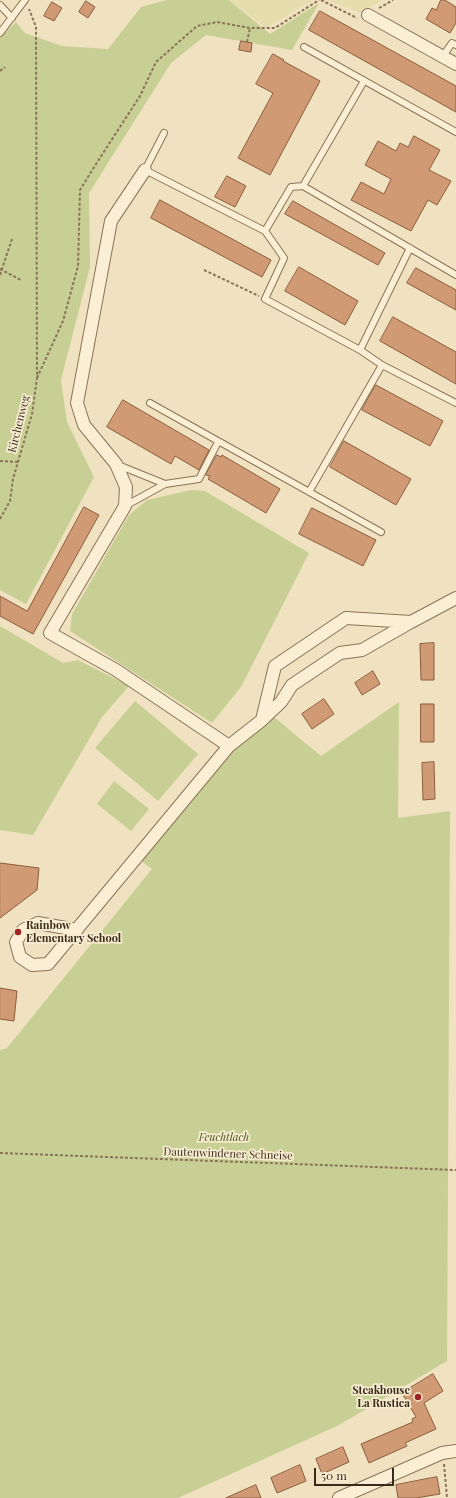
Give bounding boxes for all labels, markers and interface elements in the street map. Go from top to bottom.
street label: Kirchenweg [5,394,33,454]
place label: Rainbow Elementary School [26,919,121,945]
marker: Rainbow Elementary School [13,927,23,937]
park label: Feuchtlach [199,1131,249,1145]
street label: Dautenwindener Schneise [163,1145,293,1163]
place label: Steakhouse La Rustica [352,1384,410,1410]
marker: Steakhouse La Rustica [413,1392,423,1402]
scale bar [316,1460,396,1486]
text: 50 m [321,1467,347,1483]

